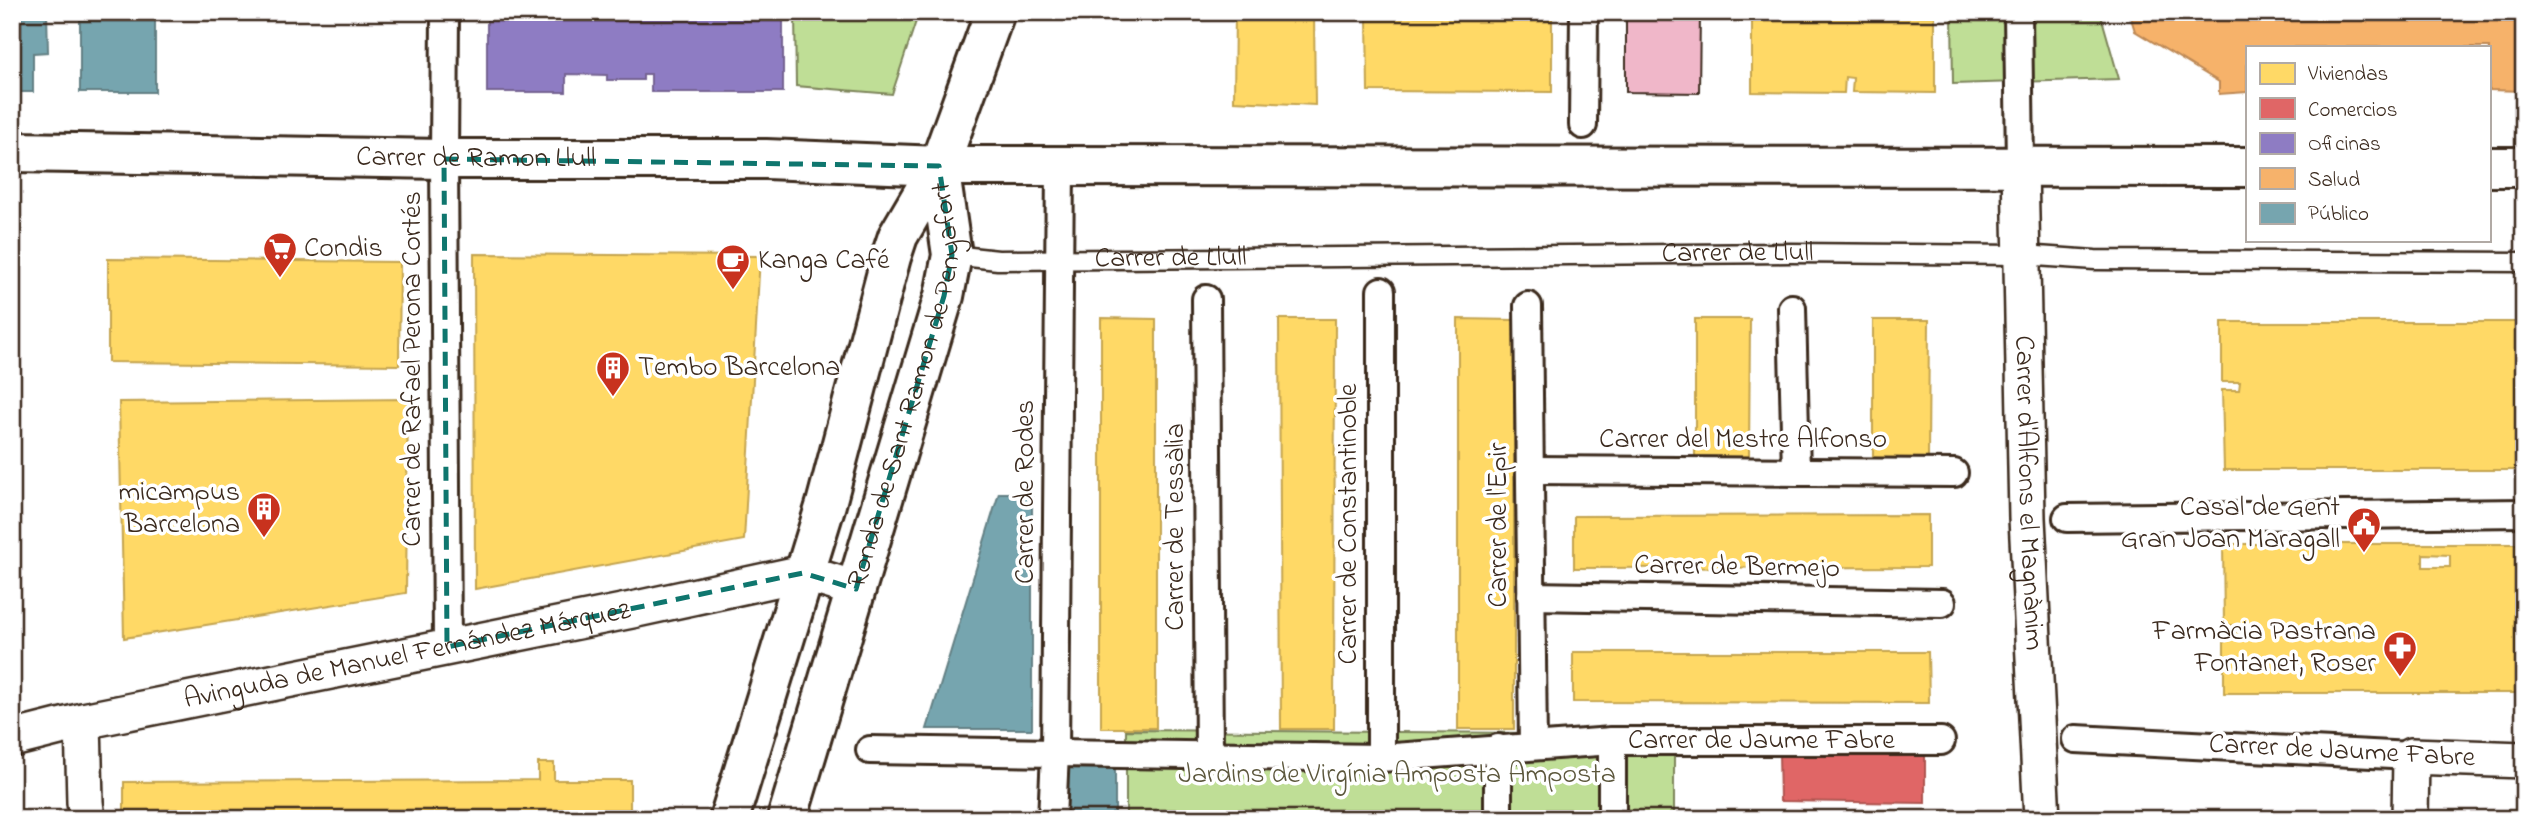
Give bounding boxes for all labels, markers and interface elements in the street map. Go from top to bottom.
legend [2246,46,2490,242]
text: Viviendas [2307,60,2388,90]
text: Comercios [2308,96,2397,126]
text: Oficinas [2308,130,2381,160]
street label: Carrer de Ramon Llull [356,137,596,180]
text: Salud [2308,166,2360,196]
street label: Ronda de Sant Ramon de Penyafort [837,179,972,593]
street label: Carrer de Rafael Perona Cortés [393,191,434,547]
text: Público [2308,200,2369,230]
place label: Condis [304,229,383,270]
supermarket icon: Condis [261,230,299,279]
street label: Carrer de Llull [1662,232,1814,275]
street label: Carrer de Llull [1095,237,1247,280]
place label: Kanga Café [758,241,890,282]
cafe icon: Kanga Café [714,242,752,291]
street label: Carrer d'Alfons el Magnànim [2003,335,2054,651]
place label: Tembo Barcelona [638,348,840,389]
building icon: Tembo Barcelona [594,349,632,398]
street label: Carrer de Constantinoble [1329,383,1370,664]
street label: Carrer de Rodes [1006,400,1047,584]
street label: Carrer del Mestre Alfonso [1599,420,1887,461]
street label: Carrer de Tessàlia [1156,423,1197,631]
street label: Carrer de l'Epir [1479,442,1520,607]
place label: micampus Barcelona [119,473,240,546]
place label: Casal de Gent Gran Joan Maragall [2121,488,2340,561]
building icon: micampus Barcelona [245,490,283,539]
public building icon: Casal de Gent Gran Joan Maragall [2345,505,2383,554]
street label: Carrer de Bermejo [1634,546,1840,590]
street label: Avinguda de Manuel Fernández Márquez [180,590,634,721]
place label: Farmàcia Pastrana Fontanet, Roser [2152,612,2376,685]
pharmacy icon: Farmàcia Pastrana Fontanet, Roser [2381,629,2419,678]
street label: Carrer de Jaume Fabre [1628,721,1895,762]
street label: Carrer de Jaume Fabre [2208,725,2477,779]
park label: Jardins de Virgínia Amposta Amposta [1178,755,1616,796]

